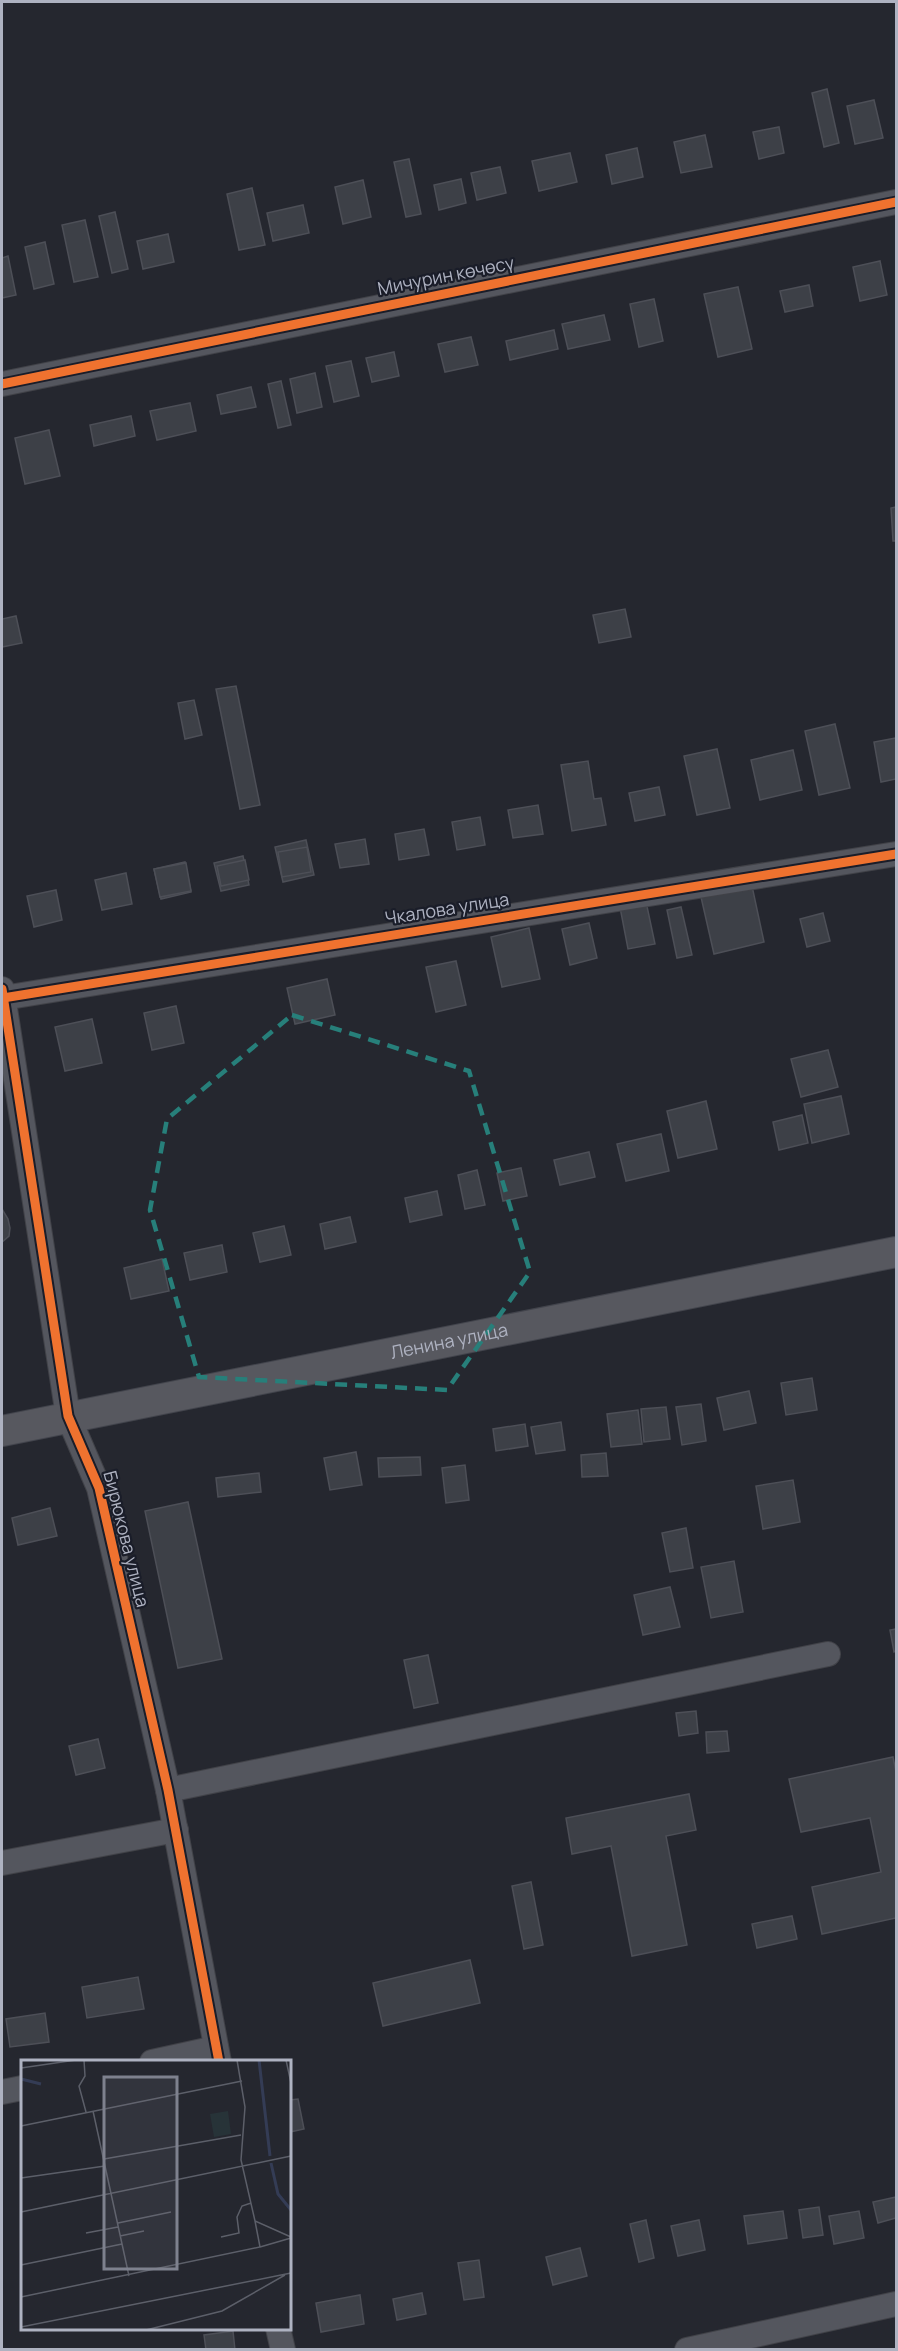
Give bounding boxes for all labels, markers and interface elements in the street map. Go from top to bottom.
street label: Мичурин көчөсү [375,250,516,300]
street label: Чкалова улица [383,886,511,930]
street label: Ленина улица [388,1317,510,1364]
street label: Бирюкова улица [98,1468,155,1609]
inset map [21,2060,291,2330]

